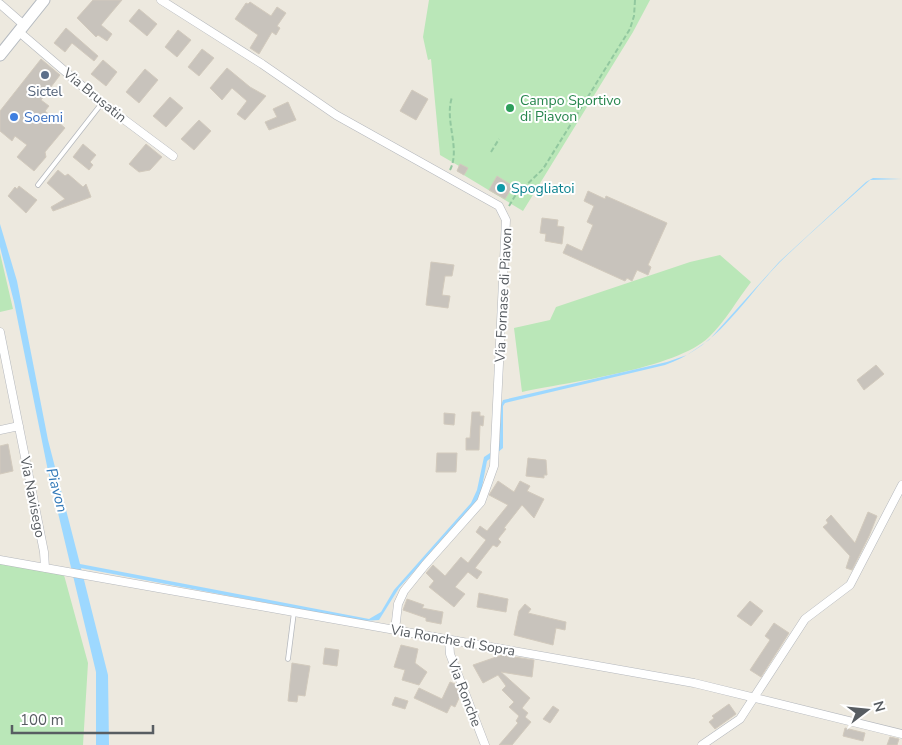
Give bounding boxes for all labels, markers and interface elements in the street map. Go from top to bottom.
street label: Via Brusatin [58,63,130,127]
marker: Sictel [39,69,51,81]
place label: Sictel [28,82,63,101]
place label: Campo Sportivo di Piavon [520,91,621,126]
marker: Campo Sportivo di Piavon [504,102,516,114]
place label: Soemi [24,108,63,127]
marker: Soemi [8,111,20,123]
place label: Spogliatoi [511,179,574,198]
marker: Spogliatoi [495,182,507,194]
street label: Via Fornase di Piavon [490,227,517,364]
street label: Via Navisego [15,454,50,539]
water label: Piavon [41,466,73,514]
street label: Via Ronche di Sopra [388,620,517,661]
street label: Via Ronche [443,656,486,730]
north arrow [842,685,892,735]
text: N [868,699,890,714]
scale bar [12,702,154,734]
text: 100 m [20,710,64,730]

